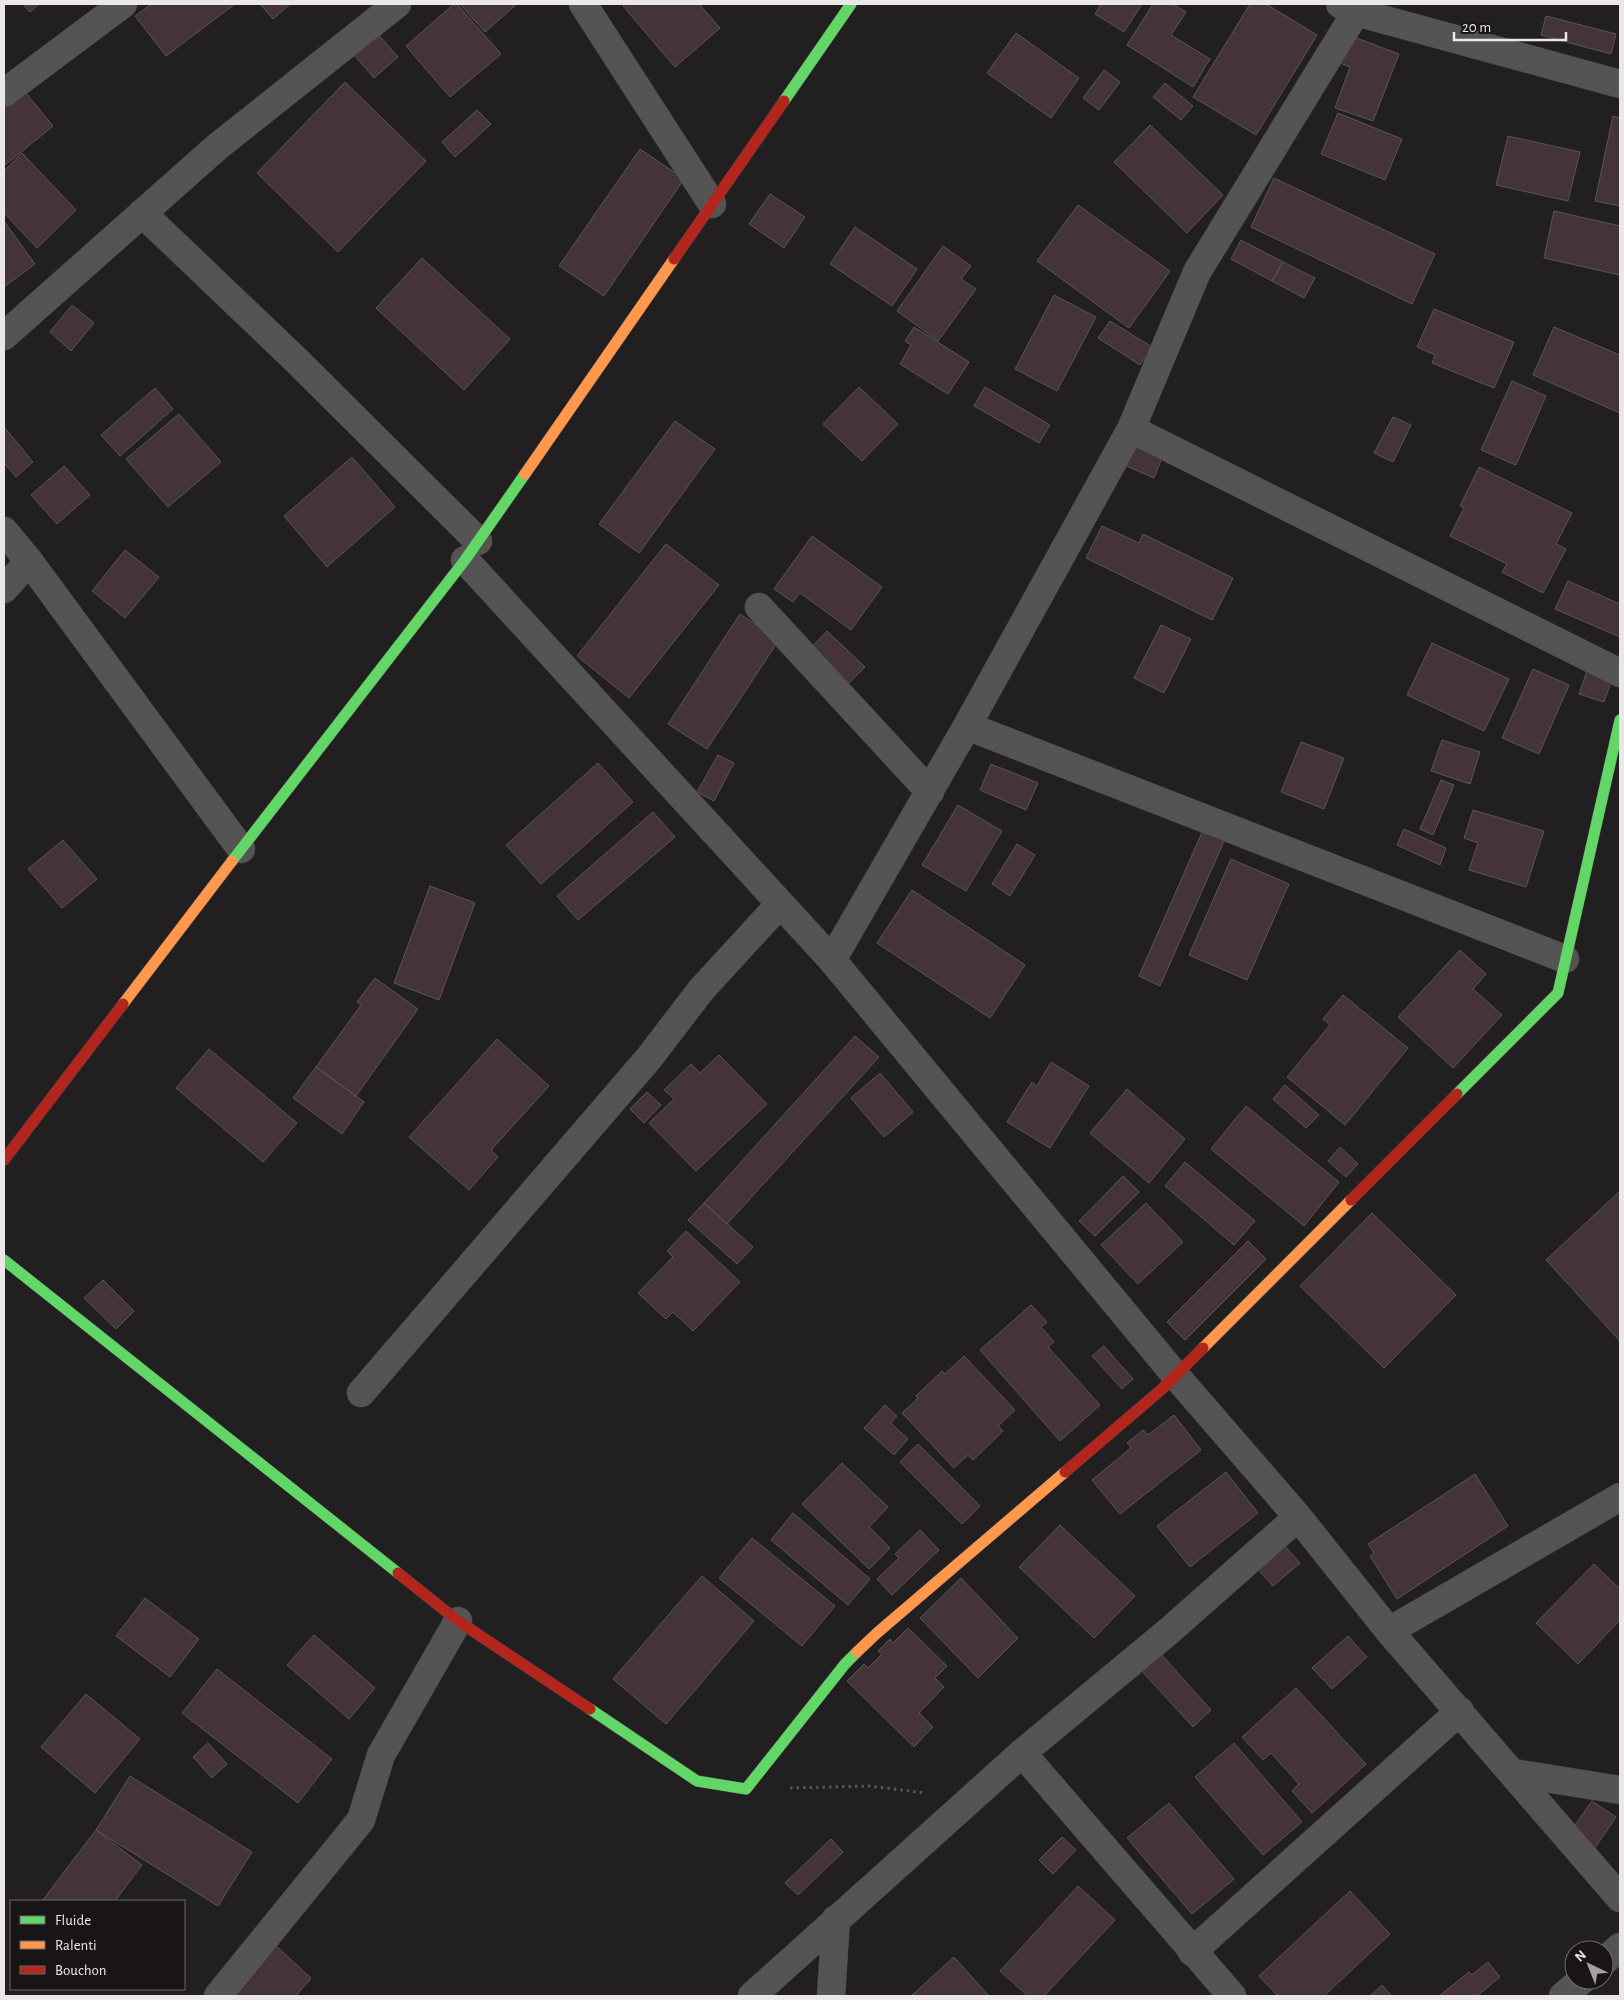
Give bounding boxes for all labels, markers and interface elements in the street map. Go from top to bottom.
scale bar [1454,10,1566,42]
text: 20 m [1462,20,1491,35]
legend [10,1900,185,1990]
text: Fluide [55,1913,91,1928]
text: Ralenti [55,1938,97,1953]
north arrow [1564,1940,1614,1990]
text: N [1572,1948,1589,1965]
text: Bouchon [55,1963,106,1978]

